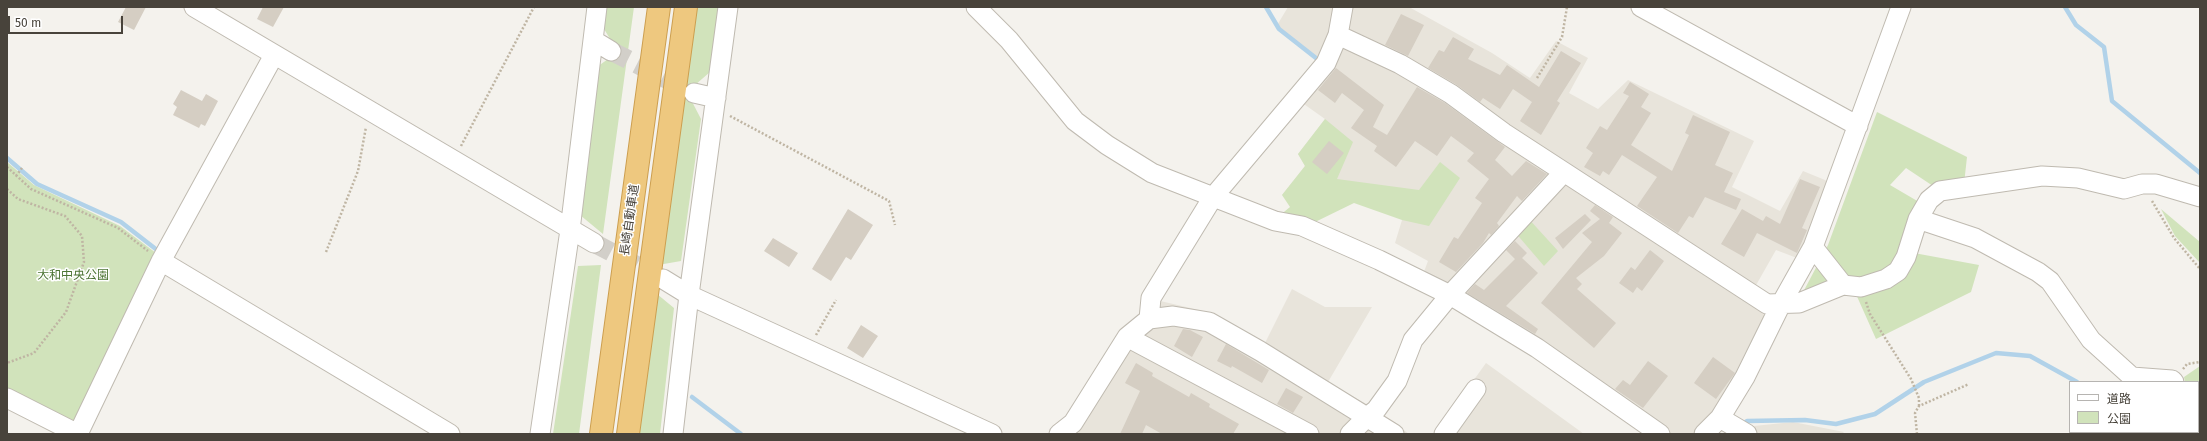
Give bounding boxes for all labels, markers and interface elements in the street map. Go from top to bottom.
scale bar [10,8,125,34]
text: 50 m [15,16,41,30]
street label: 長崎自動車道 [618,183,642,257]
park label: 大和中央公園 [37,269,109,283]
legend [2069,381,2199,433]
text: 道路 [2107,392,2131,406]
text: 公園 [2107,412,2131,426]

